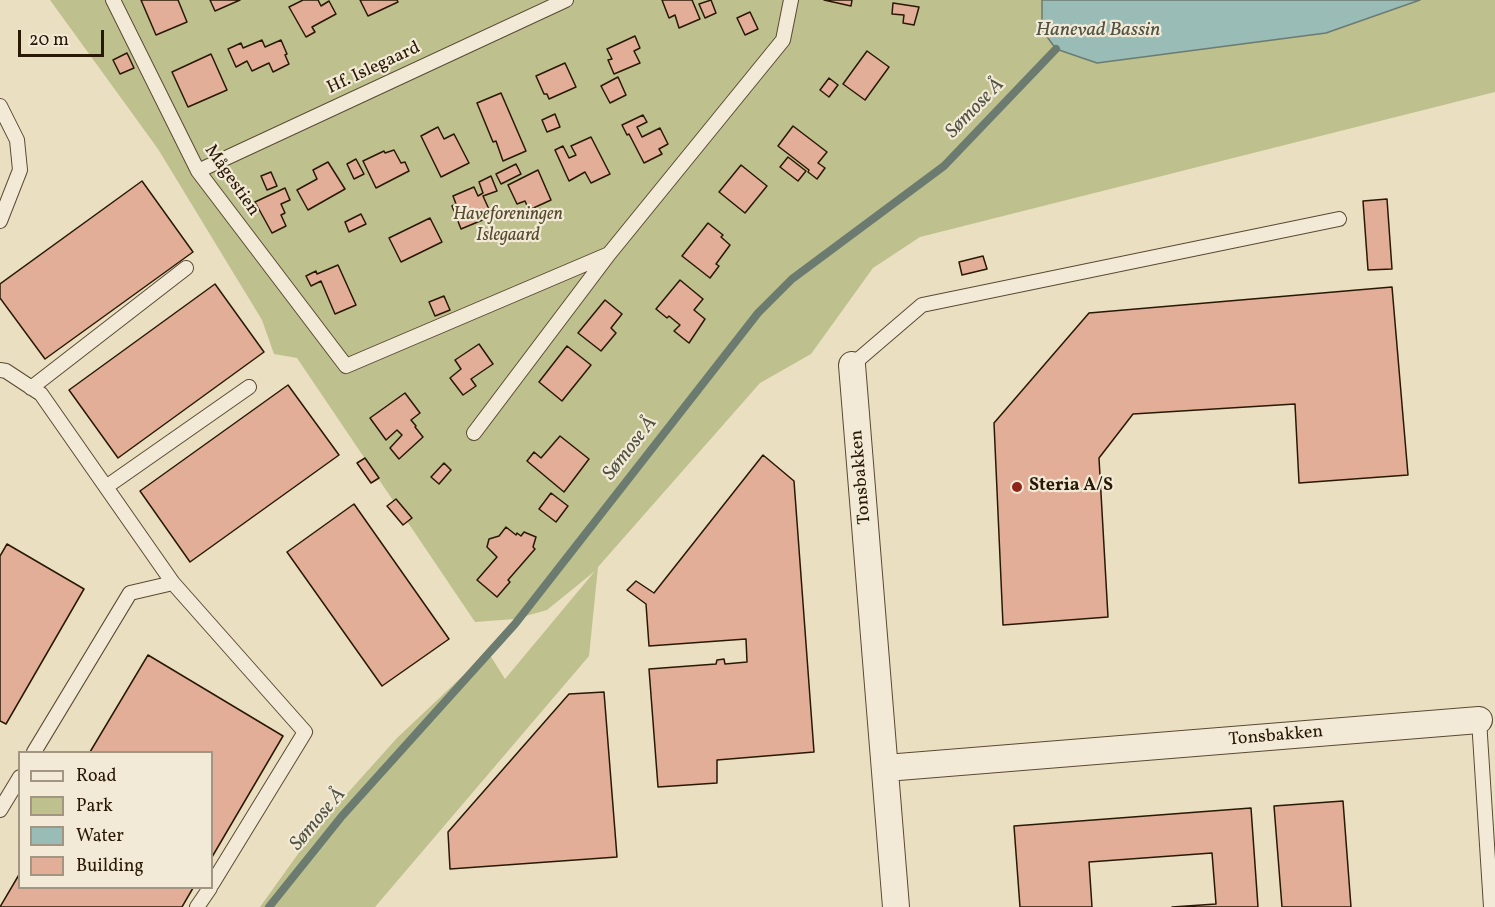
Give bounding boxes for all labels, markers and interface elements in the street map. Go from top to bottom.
scale bar [21,18,106,56]
water label: Hanevad Bassin [1036,19,1160,43]
text: 20 m [29,28,69,53]
street label: Hf. Islegaard [324,38,424,100]
water label: Sømose Å [941,74,1011,144]
street label: Mågestien [199,141,263,221]
park label: Haveforeningen Islegaard [453,205,563,248]
water label: Sømose Å [599,412,663,486]
street label: Tonsbakken [847,429,877,525]
place label: Steria A/S [1029,476,1113,498]
marker: Steria A/S [1010,480,1024,494]
street label: Tonsbakken [1228,722,1324,752]
legend [18,751,213,889]
text: Road [76,764,117,789]
water label: Sømose Å [286,784,352,856]
text: Park [76,794,113,819]
text: Water [76,824,124,849]
text: Building [76,854,144,879]

